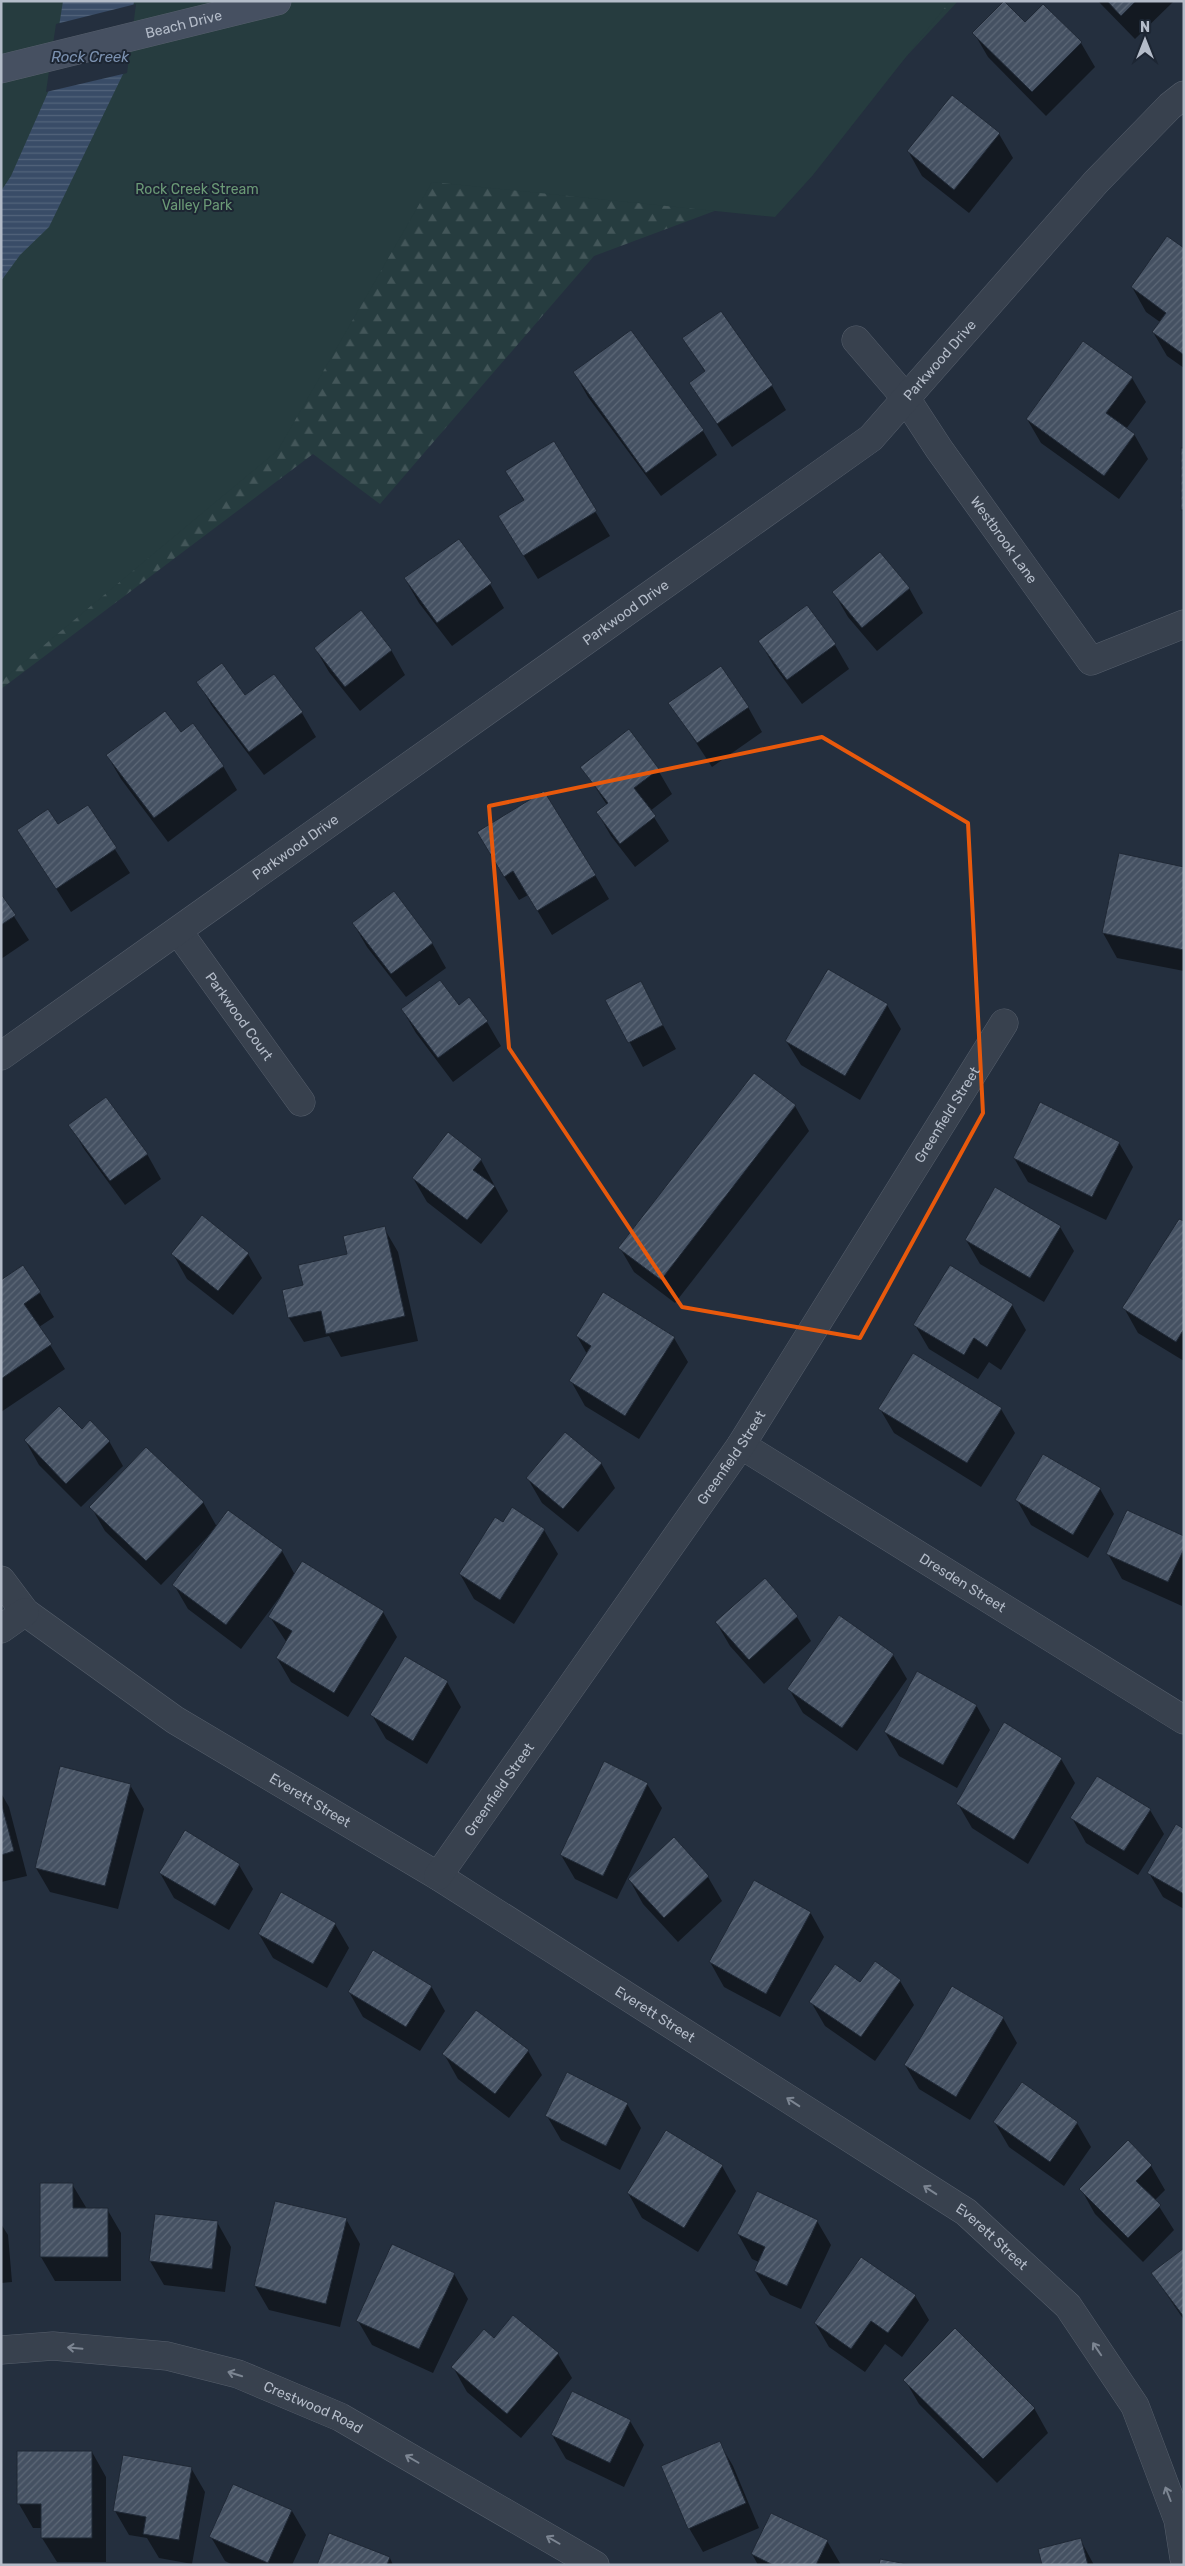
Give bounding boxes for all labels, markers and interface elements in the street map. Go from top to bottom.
street label: Beach Drive [143,6,224,42]
north arrow [1120,15,1170,65]
text: N [1140,19,1150,36]
water label: Rock Creek [51,48,129,66]
park label: Rock Creek Stream Valley Park [135,181,259,214]
street label: Parkwood Drive [900,316,980,404]
street label: Westbrook Lane [967,493,1041,587]
street label: Parkwood Drive [579,576,672,649]
street label: Parkwood Drive [249,810,342,883]
street label: Parkwood Court [202,969,277,1064]
street label: Greenfield Street [911,1063,983,1166]
street label: Greenfield Street [693,1407,769,1508]
street label: Dresden Street [916,1549,1009,1616]
street label: Greenfield Street [460,1739,538,1839]
street label: Everett Street [266,1770,354,1831]
street label: Everett Street [612,1982,699,2046]
one-way arrow [786,2097,800,2107]
one-way arrow [923,2184,937,2195]
street label: Everett Street [953,2199,1032,2274]
one-way arrow [1091,2342,1102,2356]
one-way arrow [67,2343,83,2353]
one-way arrow [227,2368,243,2378]
street label: Crestwood Road [261,2377,366,2437]
one-way arrow [406,2453,420,2463]
one-way arrow [1163,2486,1172,2502]
one-way arrow [547,2535,561,2545]

